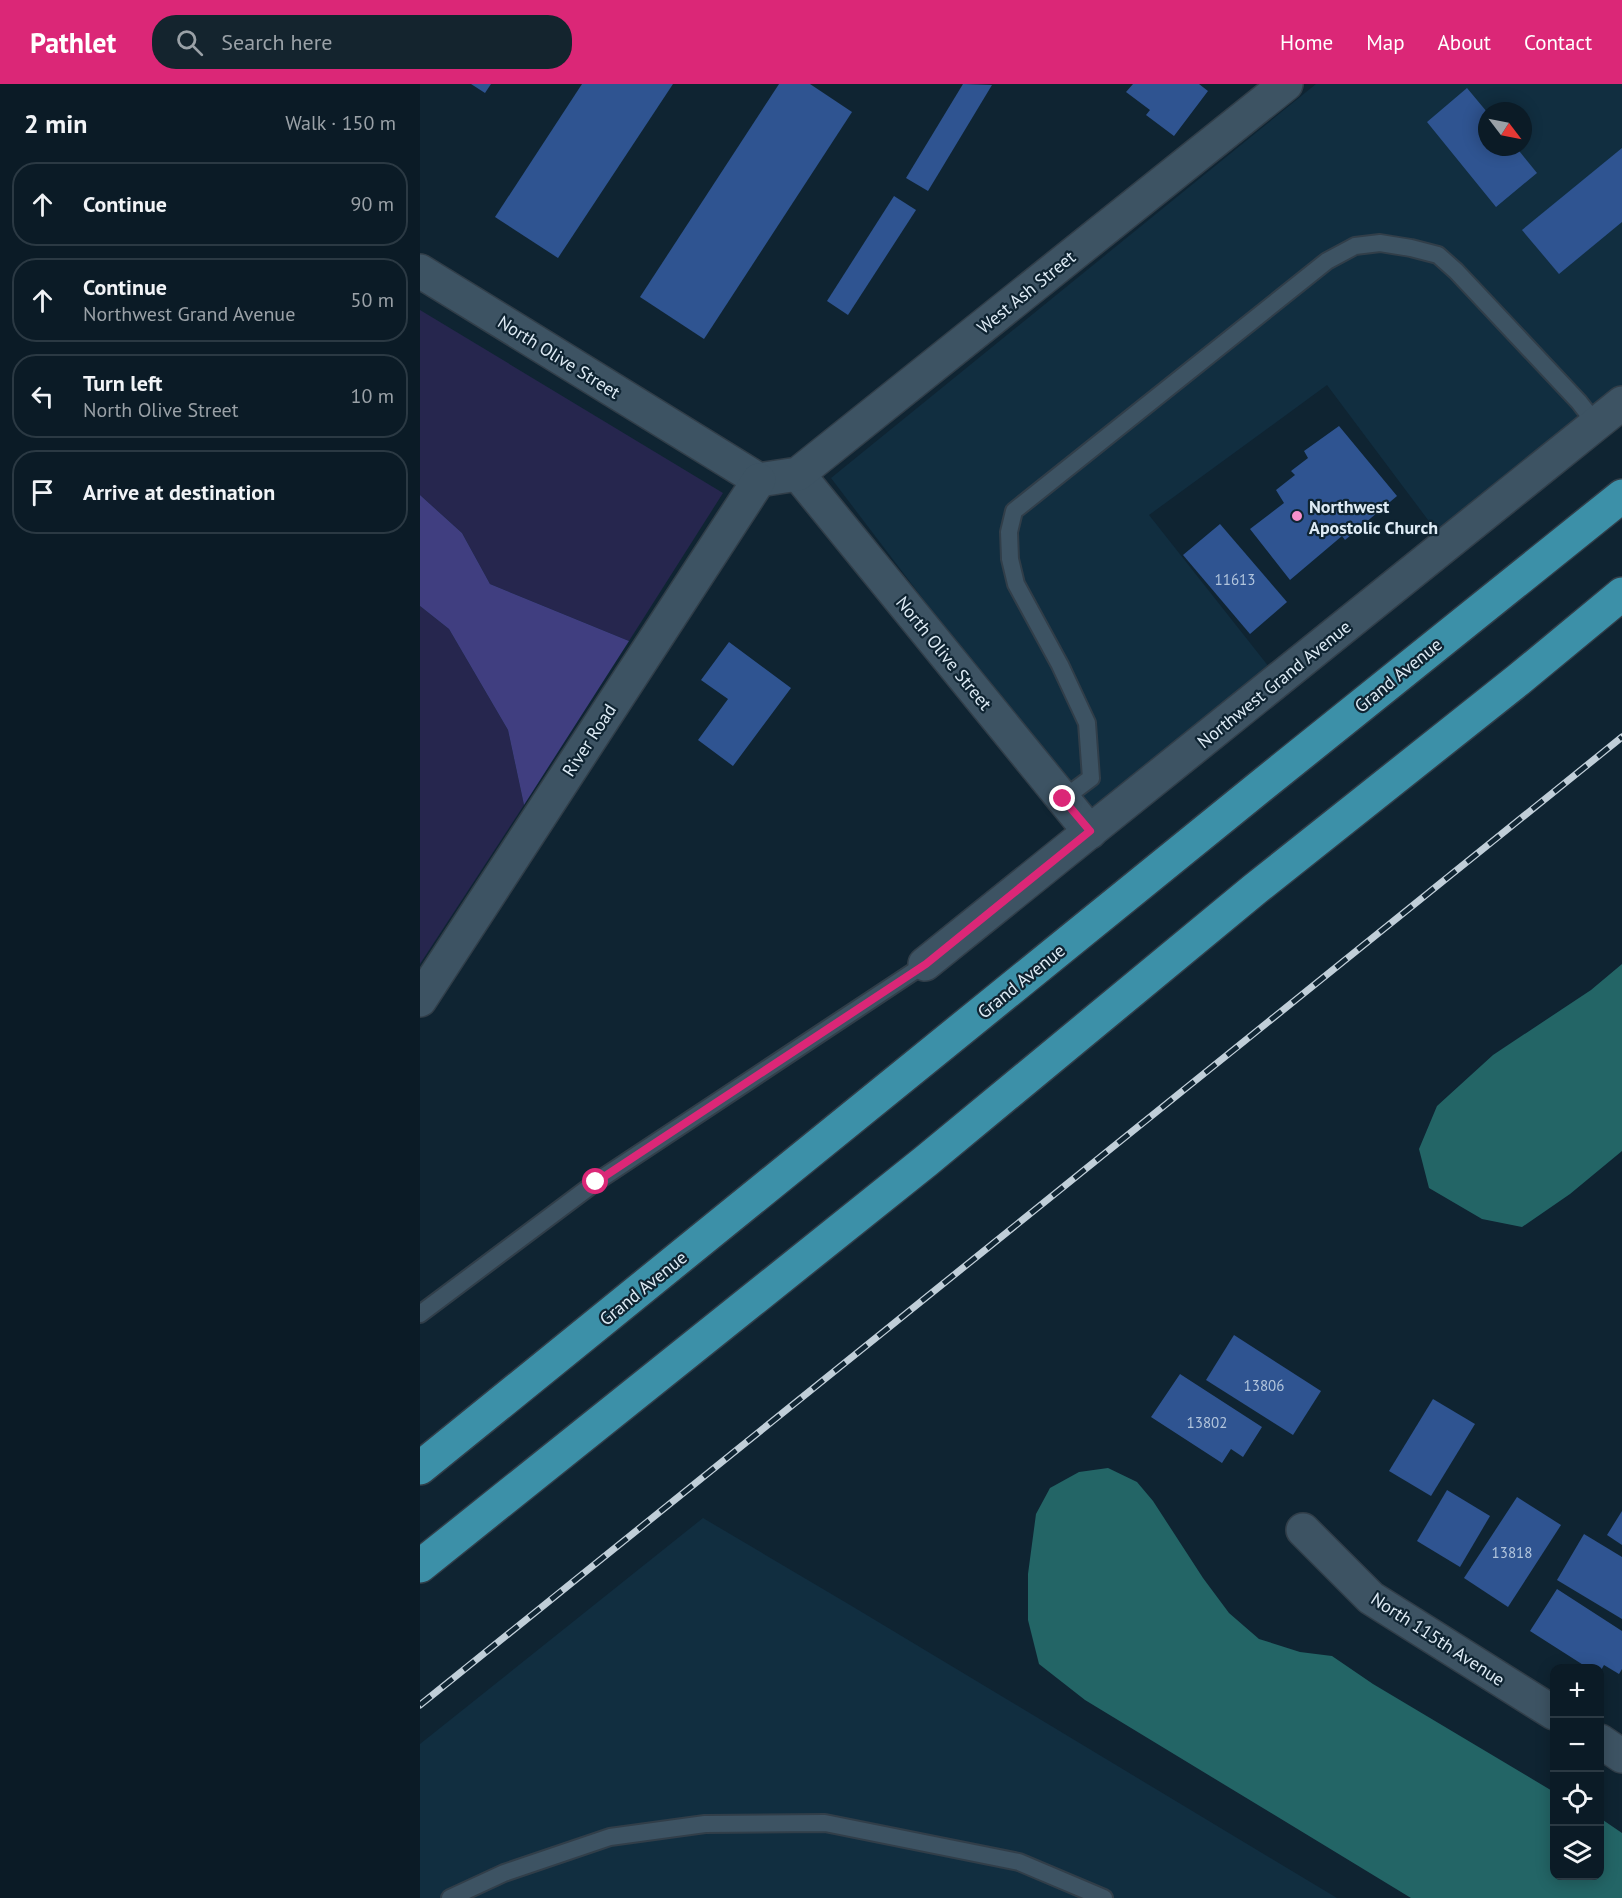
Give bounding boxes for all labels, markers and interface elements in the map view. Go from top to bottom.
search box [152,15,572,69]
text: Pathlet [30,24,116,61]
icon: search [173,26,206,59]
text: Search here [221,28,332,56]
text: Home [1280,29,1333,56]
text: Map [1366,29,1405,56]
text: About [1438,29,1491,56]
text: Contact [1524,29,1592,56]
north arrow [1478,102,1532,156]
text: 2 min [24,107,87,140]
text: Walk · 150 m [285,110,396,136]
icon: ahead [26,188,59,221]
text: Continue [83,190,167,218]
text: 90 m [351,191,394,217]
street label: West Ash Street [972,245,1080,339]
text: Continue [83,273,167,301]
icon: ahead [26,284,59,317]
text: 50 m [351,287,394,313]
text: Northwest Grand Avenue [83,301,295,327]
street label: North Olive Street [494,310,624,404]
text: Turn left [83,369,163,397]
icon: left [26,380,59,413]
text: 10 m [351,383,394,409]
text: North Olive Street [83,397,239,423]
icon: arrive [26,476,59,509]
text: Arrive at destination [83,478,275,506]
place label: Northwest Apostolic Church [1309,495,1438,539]
marker: Northwest Apostolic Church [1290,509,1304,523]
house number: 11613 [1215,570,1255,589]
street label: North Olive Street [891,591,997,715]
street label: Northwest Grand Avenue [1193,615,1355,753]
street label: Grand Avenue [1350,633,1446,717]
street label: River Road [557,699,621,781]
route end [1049,785,1075,811]
street label: Grand Avenue [973,939,1069,1023]
route start [582,1168,608,1194]
street label: Grand Avenue [595,1246,691,1330]
house number: 13806 [1244,1376,1284,1395]
house number: 13802 [1187,1413,1227,1432]
house number: 13818 [1492,1543,1532,1562]
street label: North 115th Avenue [1367,1587,1509,1691]
map controls [1550,1664,1604,1880]
button: + [1550,1664,1604,1718]
button: − [1550,1718,1604,1772]
button: locate [1550,1772,1604,1826]
button: layers [1550,1826,1604,1880]

